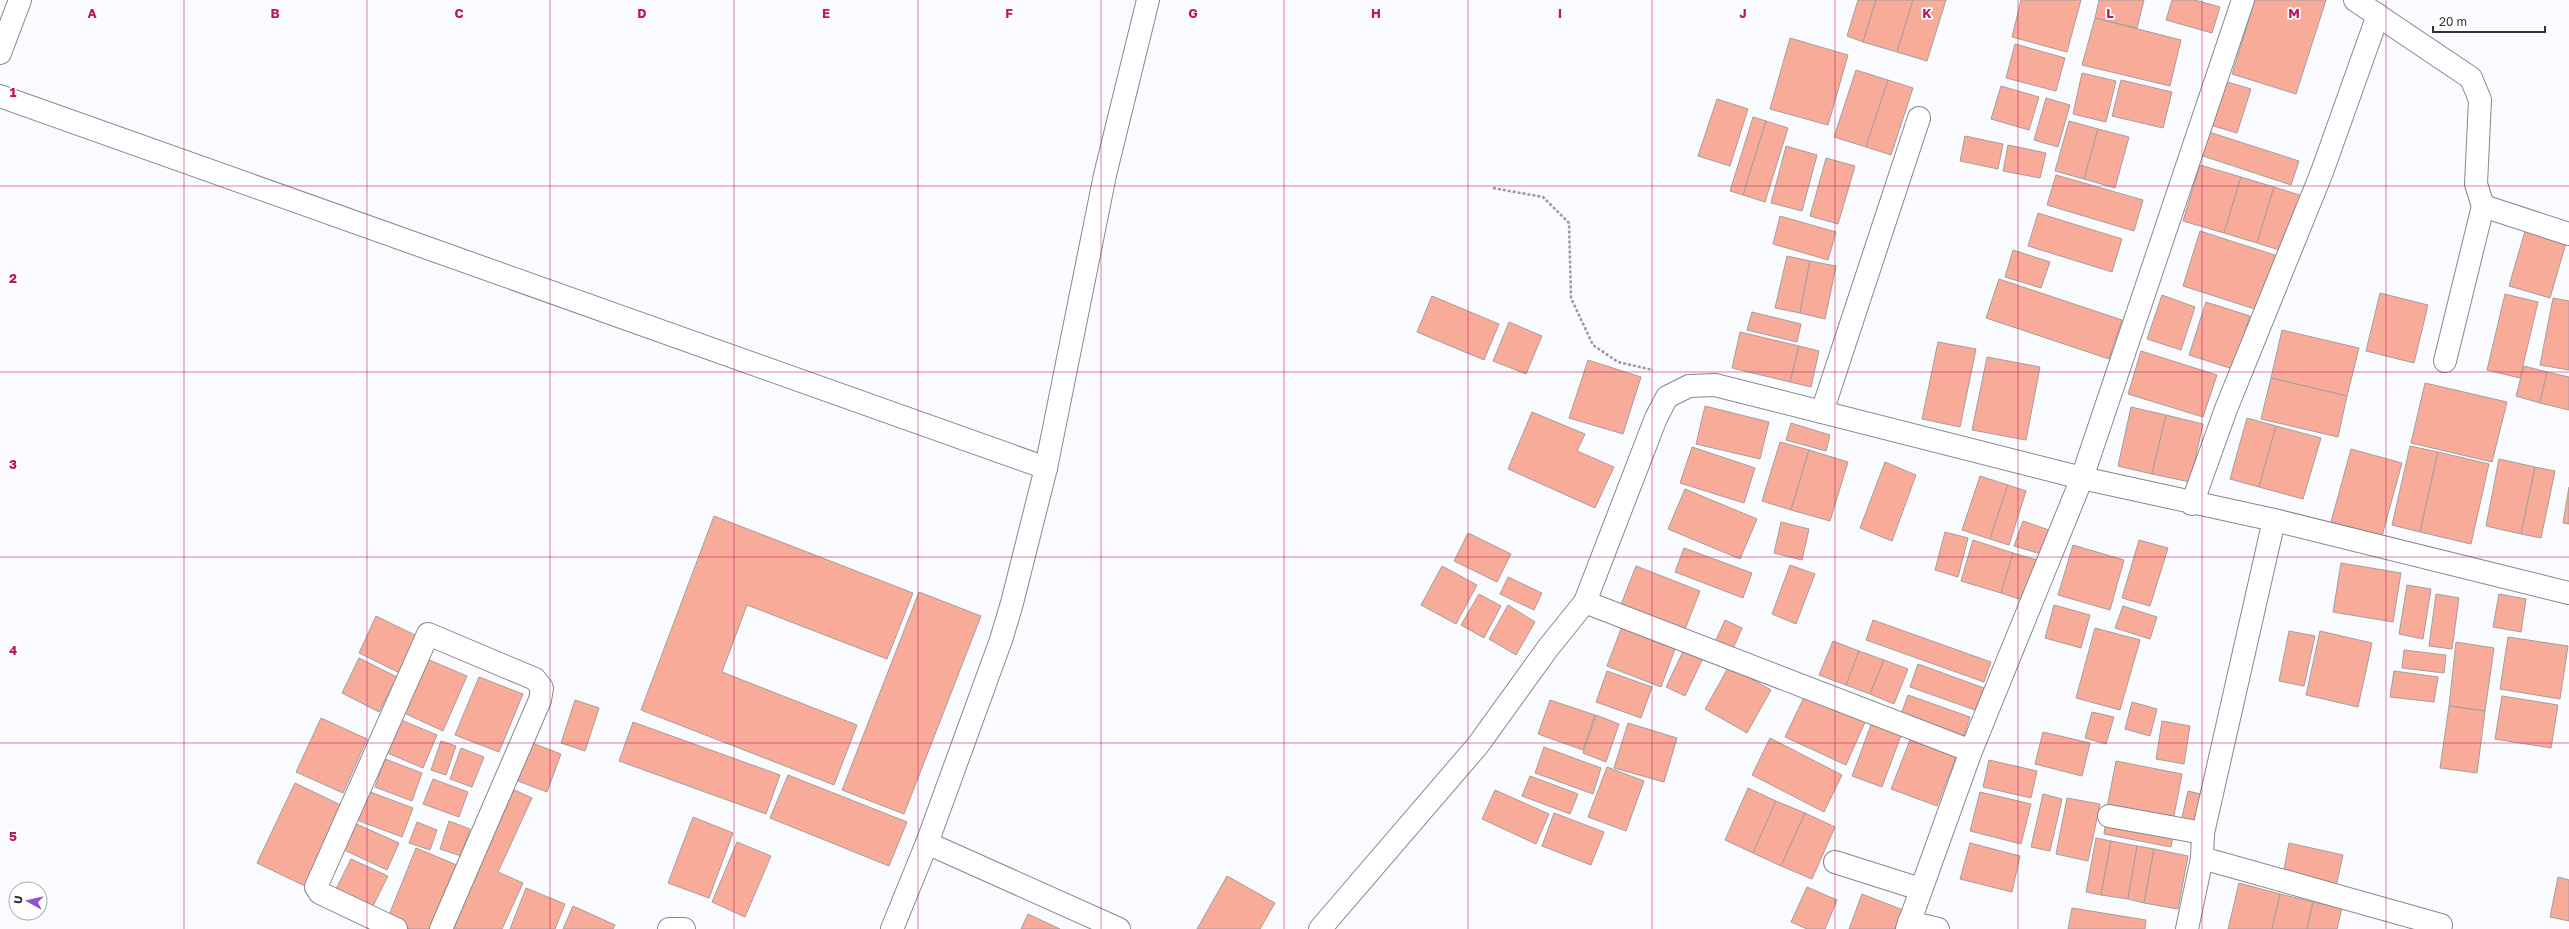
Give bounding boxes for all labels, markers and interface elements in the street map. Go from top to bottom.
text: A [87,5,97,21]
text: B [270,5,280,21]
text: C [454,5,464,21]
text: D [637,5,647,21]
text: E [822,5,830,21]
text: F [1005,5,1013,21]
text: G [1188,5,1198,21]
text: H [1371,5,1381,21]
text: I [1558,5,1562,21]
text: J [1739,5,1747,21]
text: K [1922,5,1932,21]
text: L [2106,5,2114,21]
text: M [2288,5,2300,21]
scale bar [2433,8,2545,34]
text: 20 m [2439,14,2467,29]
text: 1 [10,84,17,100]
text: 2 [9,270,17,286]
text: 3 [9,456,17,472]
text: 4 [9,642,17,658]
text: 5 [9,828,17,844]
north arrow [8,881,48,921]
text: U [11,895,25,904]

